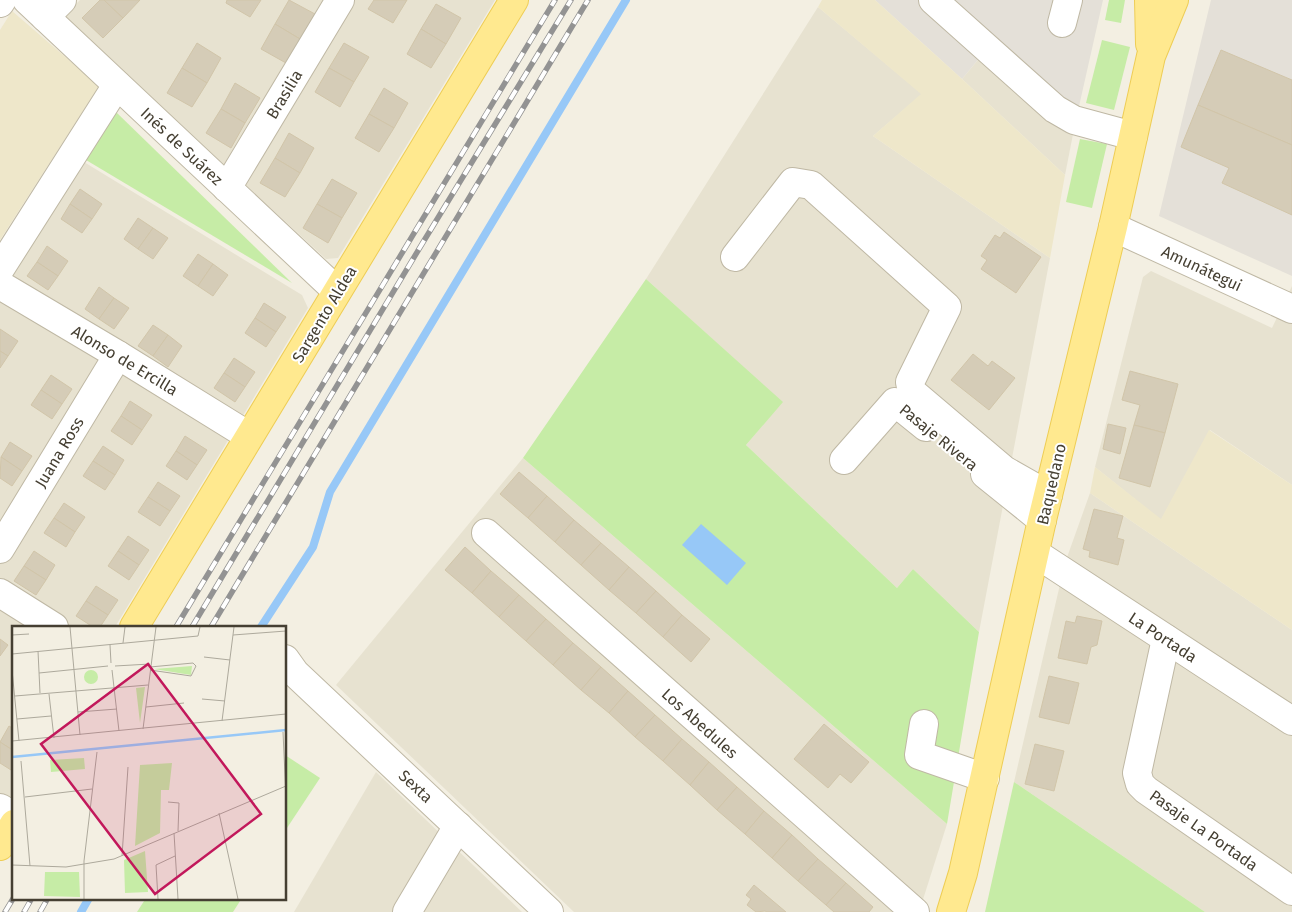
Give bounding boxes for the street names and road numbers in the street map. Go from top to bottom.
street label: Brasilia [262,66,306,122]
street label: Inés de Suárez [137,104,227,189]
street label: Amunátegui [1159,242,1245,295]
street label: Sargento Aldea [288,263,361,366]
street label: Alonso de Ercilla [68,321,181,400]
street label: Pasaje Rivera [896,400,982,475]
street label: Juana Ross [31,414,88,491]
street label: Baquedano [1033,442,1070,527]
street label: La Portada [1125,608,1200,667]
street label: Los Abedules [658,684,742,762]
street label: Sexta [395,766,437,807]
street label: Pasaje La Portada [1146,786,1262,875]

